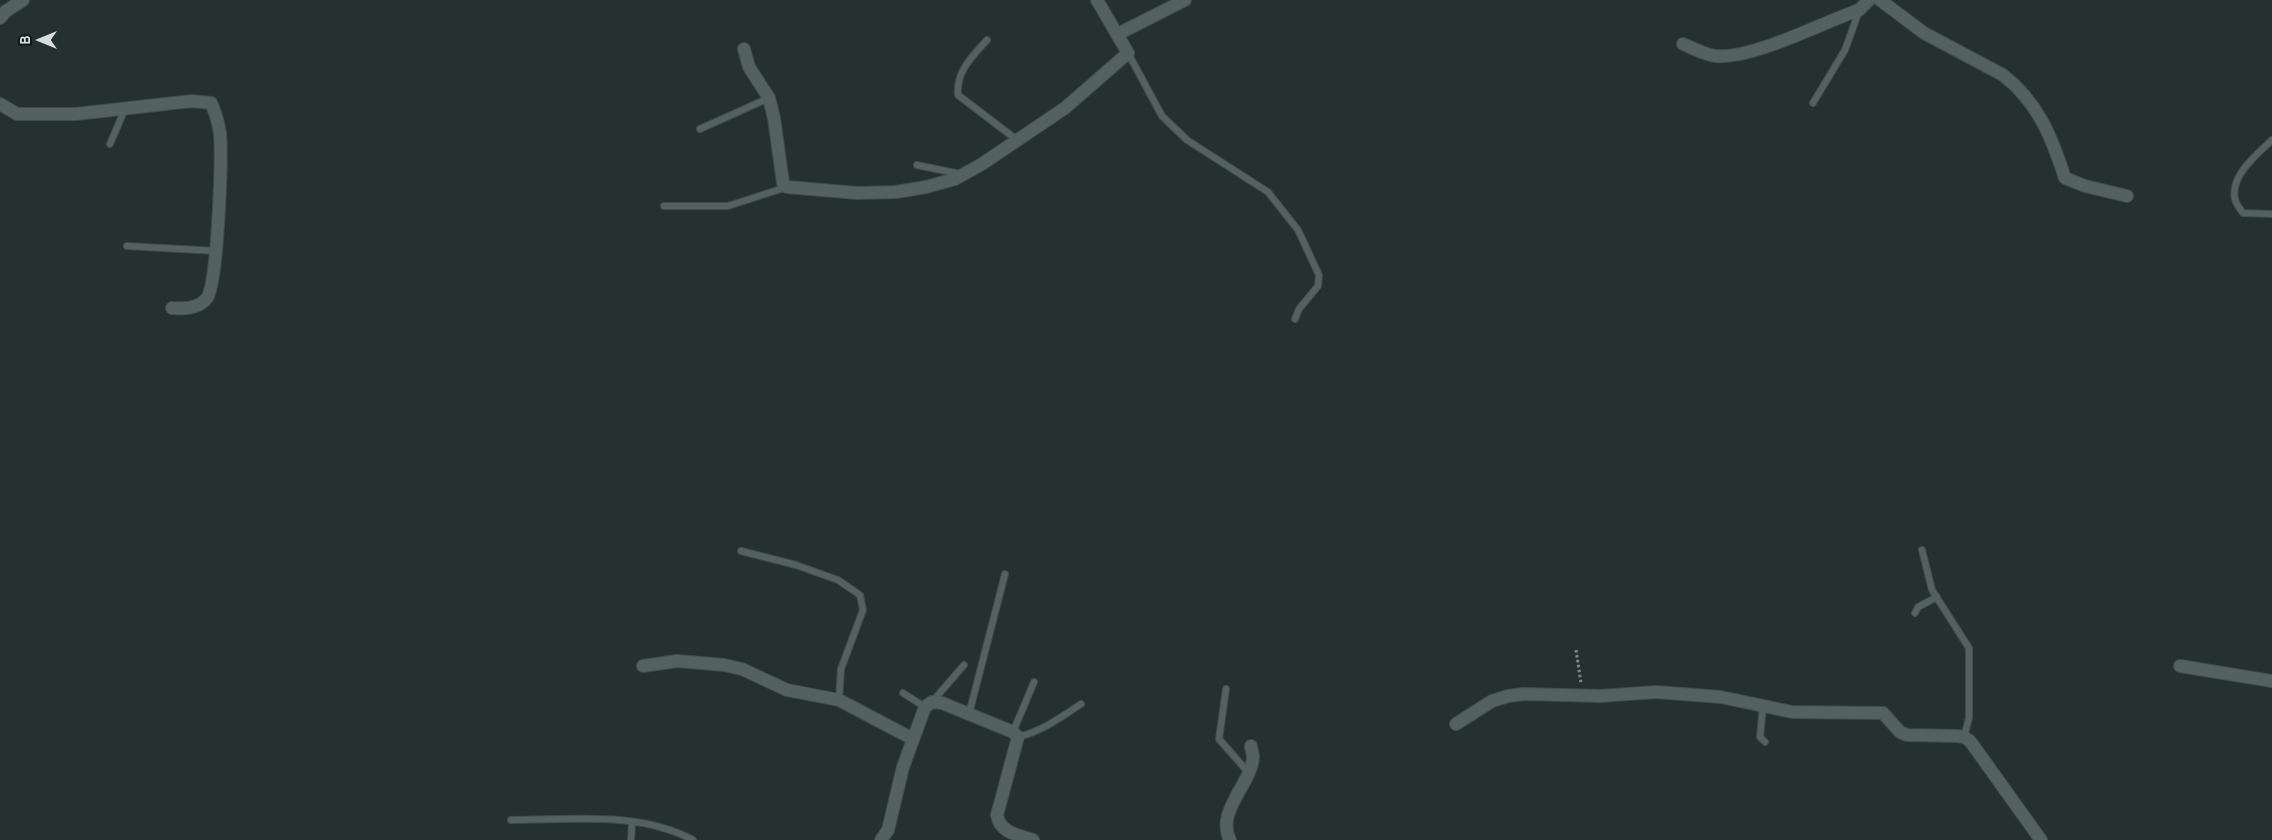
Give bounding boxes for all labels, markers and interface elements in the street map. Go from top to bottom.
north arrow [15,15,65,65]
text: B [15,36,34,44]

